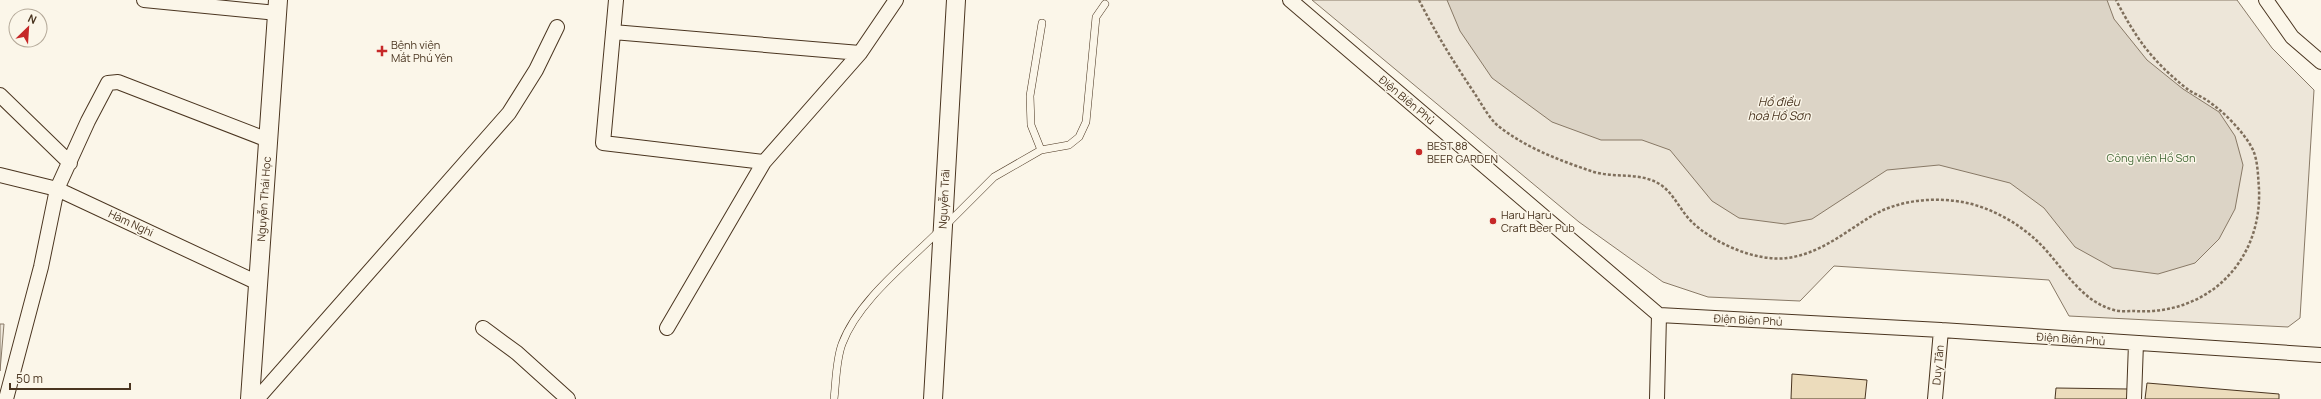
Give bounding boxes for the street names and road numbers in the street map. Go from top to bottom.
street label: Điện Biên Phủ [1376,72,1439,128]
street label: Nguyễn Thái Học [253,156,274,242]
street label: Nguyễn Trãi [934,169,953,229]
street label: Hàm Nghi [106,206,156,240]
street label: Điện Biên Phủ [1713,310,1783,329]
street label: Điện Biên Phủ [2036,329,2106,348]
street label: Duy Tân [1928,344,1947,386]

